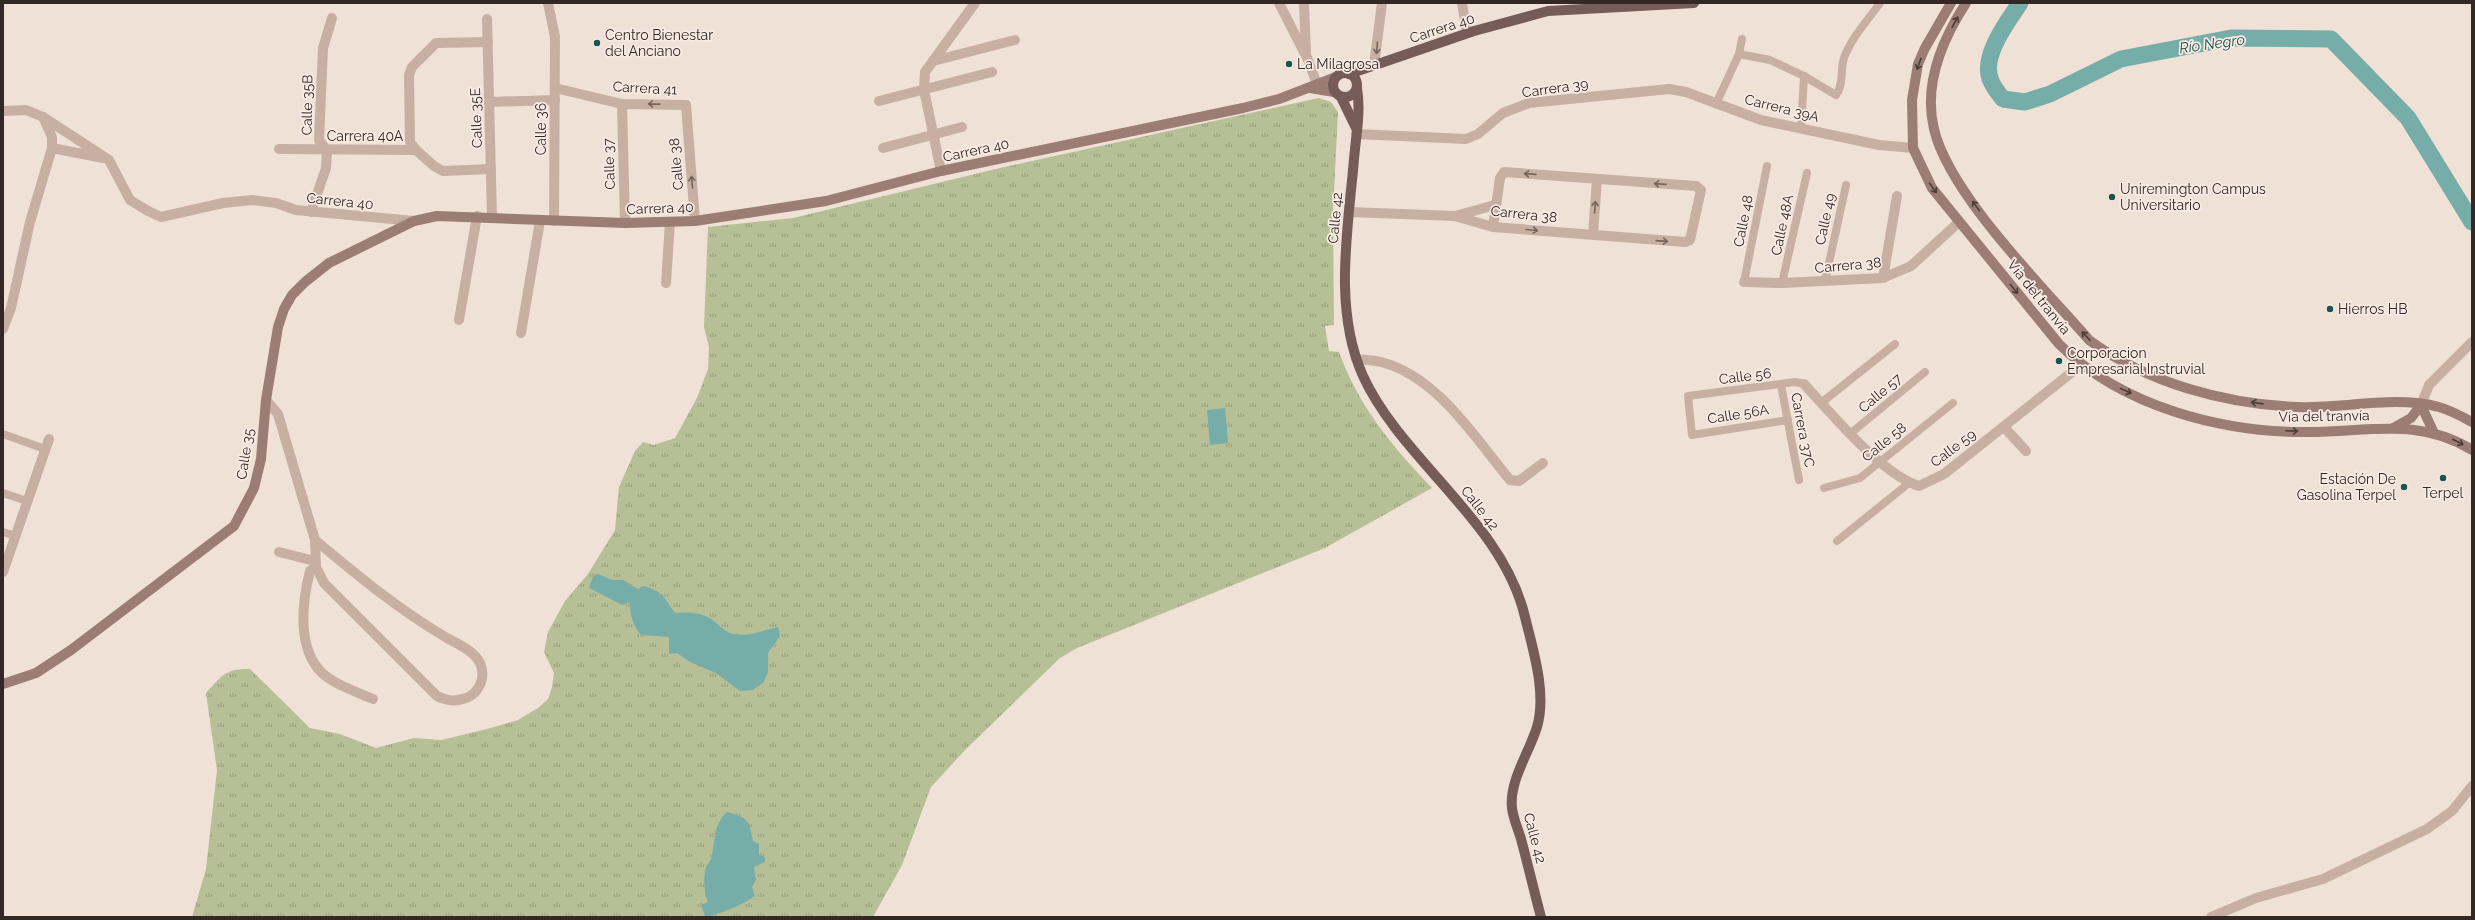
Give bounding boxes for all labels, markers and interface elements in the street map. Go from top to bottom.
street label: Carrera 40 [1407,10,1477,46]
one-way arrow [1951,16,1959,28]
place label: Centro Bienestar del Anciano [605,27,713,59]
water label: Río Negro [2178,30,2246,58]
marker: Centro Bienestar del Anciano [592,38,602,48]
one-way arrow [1374,41,1381,54]
place label: La Milagrosa [1297,56,1379,72]
one-way arrow [1915,57,1922,70]
marker: La Milagrosa [1284,59,1294,69]
street label: Calle 35B [298,74,316,136]
street label: Carrera 39 [1521,75,1589,101]
street label: Carrera 41 [612,78,678,98]
street label: Calle 35E [467,88,485,148]
street label: Carrera 39A [1743,91,1821,125]
one-way arrow [648,100,661,108]
street label: Calle 36 [533,103,549,155]
street label: Carrera 40A [327,128,404,144]
street label: Carrera 40 [941,135,1011,165]
street label: Calle 37 [600,137,618,190]
street label: Calle 38 [666,137,686,191]
one-way arrow [1524,171,1537,178]
one-way arrow [688,176,696,189]
one-way arrow [1654,180,1667,187]
place label: Uniremington Campus Universitario [2120,181,2266,213]
one-way arrow [1929,183,1937,194]
street label: Carrera 40 [306,190,374,212]
street label: Calle 42 [1325,192,1345,244]
street label: Calle 49 [1812,192,1838,246]
marker: Uniremington Campus Universitario [2107,192,2117,202]
street label: Calle 48A [1768,193,1796,257]
street label: Calle 48 [1730,194,1756,248]
street label: Carrera 40 [626,199,694,217]
one-way arrow [1592,201,1599,214]
one-way arrow [1972,201,1980,212]
street label: Carrera 38 [1490,203,1558,225]
one-way arrow [1525,227,1538,234]
one-way arrow [1655,237,1668,244]
street label: Carrera 38 [1814,254,1882,276]
street label: Vía del tranvía [2004,257,2074,337]
one-way arrow [2010,284,2019,295]
place label: Hierros HB [2338,301,2408,317]
marker: Hierros HB [2325,304,2335,314]
one-way arrow [2081,331,2091,341]
place label: Corporacion Empresarial Instruvial [2067,345,2205,377]
marker: Corporacion Empresarial Instruvial [2054,356,2064,366]
street label: Calle 56 [1718,365,1772,387]
street label: Calle 57 [1855,370,1905,416]
one-way arrow [2120,388,2132,395]
street label: Carrera 37C [1788,391,1818,469]
one-way arrow [2251,399,2264,407]
street label: Calle 56A [1706,401,1770,427]
street label: Vía del tranvía [2278,407,2370,425]
street label: Calle 58 [1859,419,1909,465]
street label: Calle 59 [1927,426,1979,470]
street label: Calle 35 [233,427,257,481]
one-way arrow [2285,428,2298,435]
one-way arrow [2452,439,2464,446]
place label: Estación De Gasolina Terpel [2297,471,2396,503]
marker: Terpel [2438,473,2448,483]
marker: Estación De Gasolina Terpel [2399,482,2409,492]
street label: Calle 42 [1458,483,1502,533]
place label: Terpel [2423,485,2464,501]
street label: Calle 42 [1521,811,1549,865]

